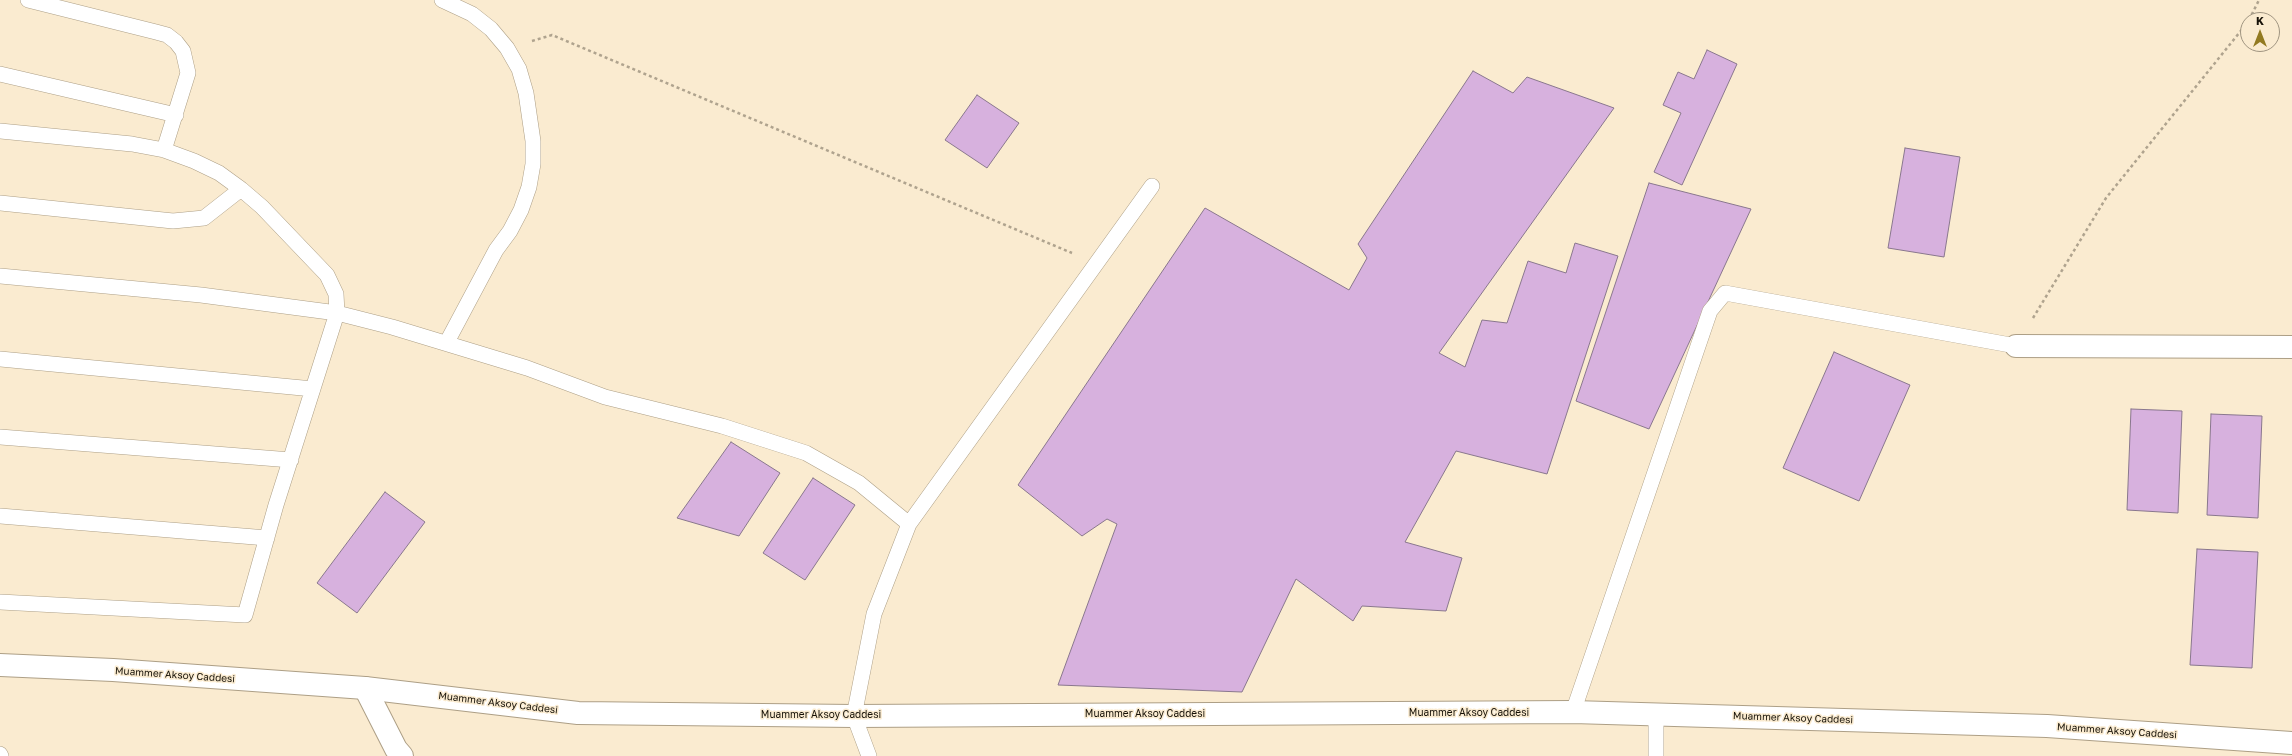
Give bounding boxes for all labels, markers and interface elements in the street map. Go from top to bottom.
north arrow [2240,12,2280,52]
text: K [2256,14,2264,27]
street label: Muammer Aksoy Caddesi [115,665,235,685]
street label: Muammer Aksoy Caddesi [438,690,558,716]
street label: Muammer Aksoy Caddesi [1409,707,1529,719]
street label: Muammer Aksoy Caddesi [1085,708,1205,720]
street label: Muammer Aksoy Caddesi [761,709,881,721]
street label: Muammer Aksoy Caddesi [1733,710,1853,726]
street label: Muammer Aksoy Caddesi [2057,721,2177,741]

